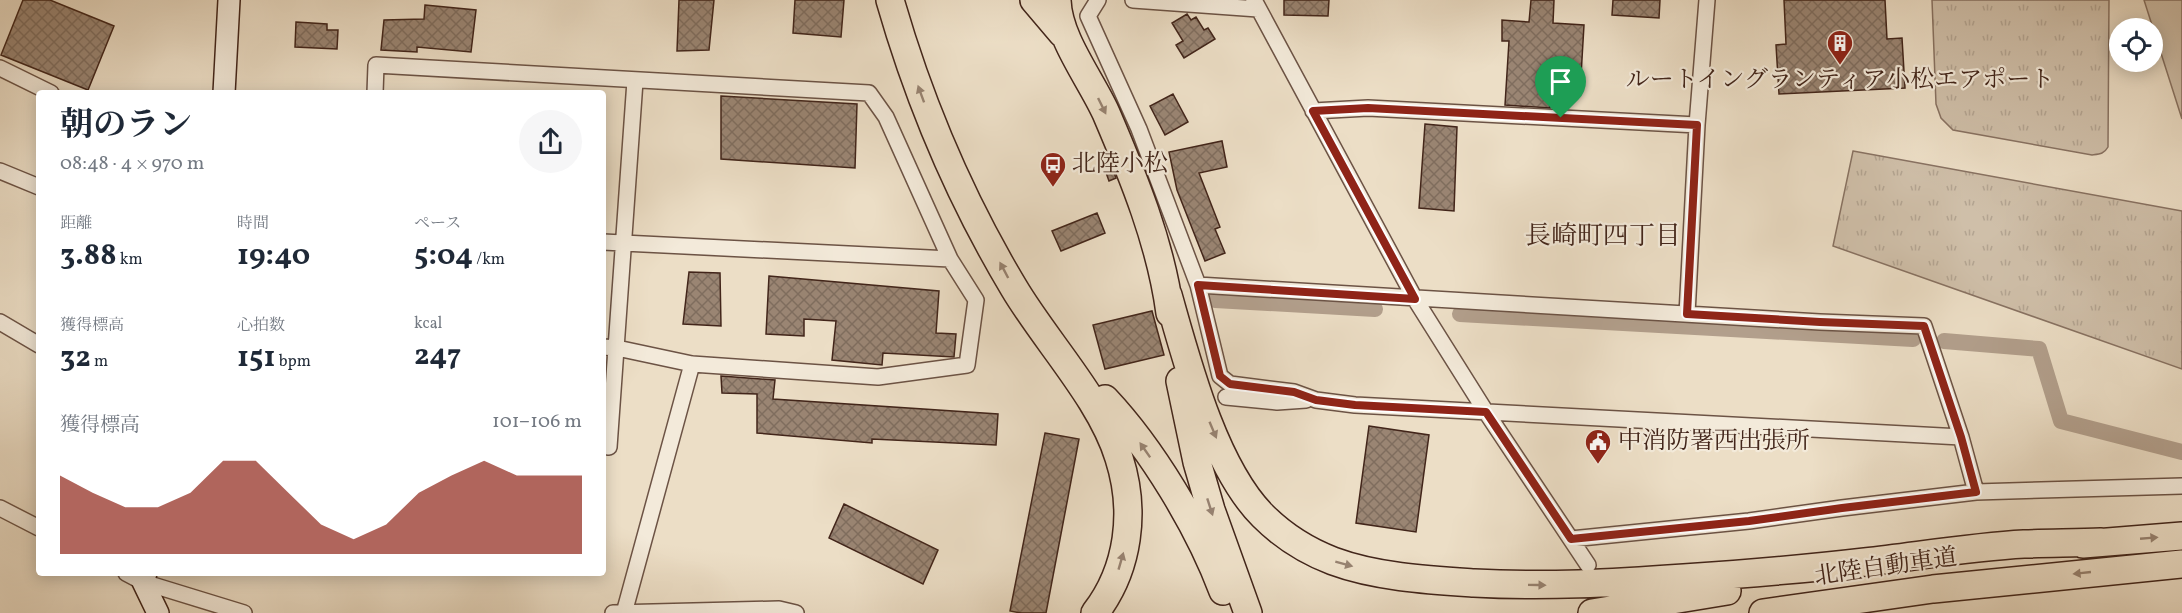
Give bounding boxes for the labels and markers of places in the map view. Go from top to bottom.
building icon: ルートイングランティア小松エアポート [1825,28,1855,66]
pin [1535,56,1586,118]
place label: ルートイングランティア小松エアポート [1626,64,2054,98]
place label: 北陸小松 [1072,148,1168,182]
bus stop icon: 北陸小松 [1038,150,1068,188]
place label: 中消防署西出張所 [1618,425,1810,459]
public building icon: 中消防署西出張所 [1583,427,1613,465]

